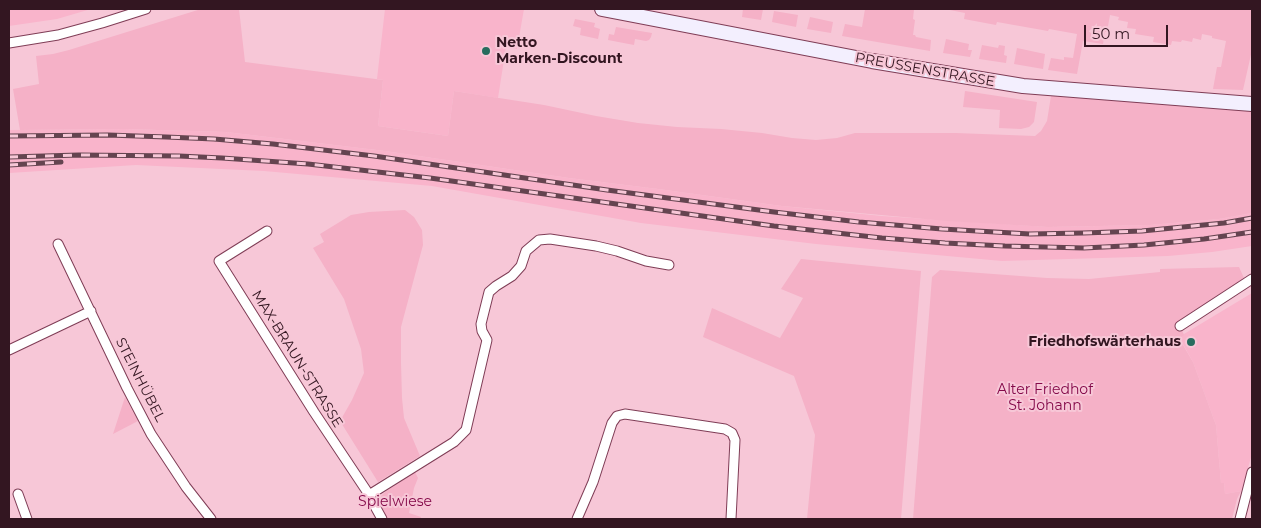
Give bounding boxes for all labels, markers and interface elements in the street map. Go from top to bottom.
scale bar [1086,15,1170,47]
text: 50 m [1092,24,1130,43]
place label: Netto Marken-Discount [496,35,623,68]
marker: Netto Marken-Discount [480,45,492,57]
street label: PREUSSENSTRASSE [854,49,996,91]
street label: MAX-BRAUN-STRASSE [248,287,346,431]
place label: Friedhofswärterhaus [1028,334,1181,350]
street label: STEINHÜBEL [112,335,168,425]
marker: Friedhofswärterhaus [1185,336,1197,348]
park label: Alter Friedhof St. Johann [997,382,1093,414]
park label: Spielwiese [358,494,432,510]

